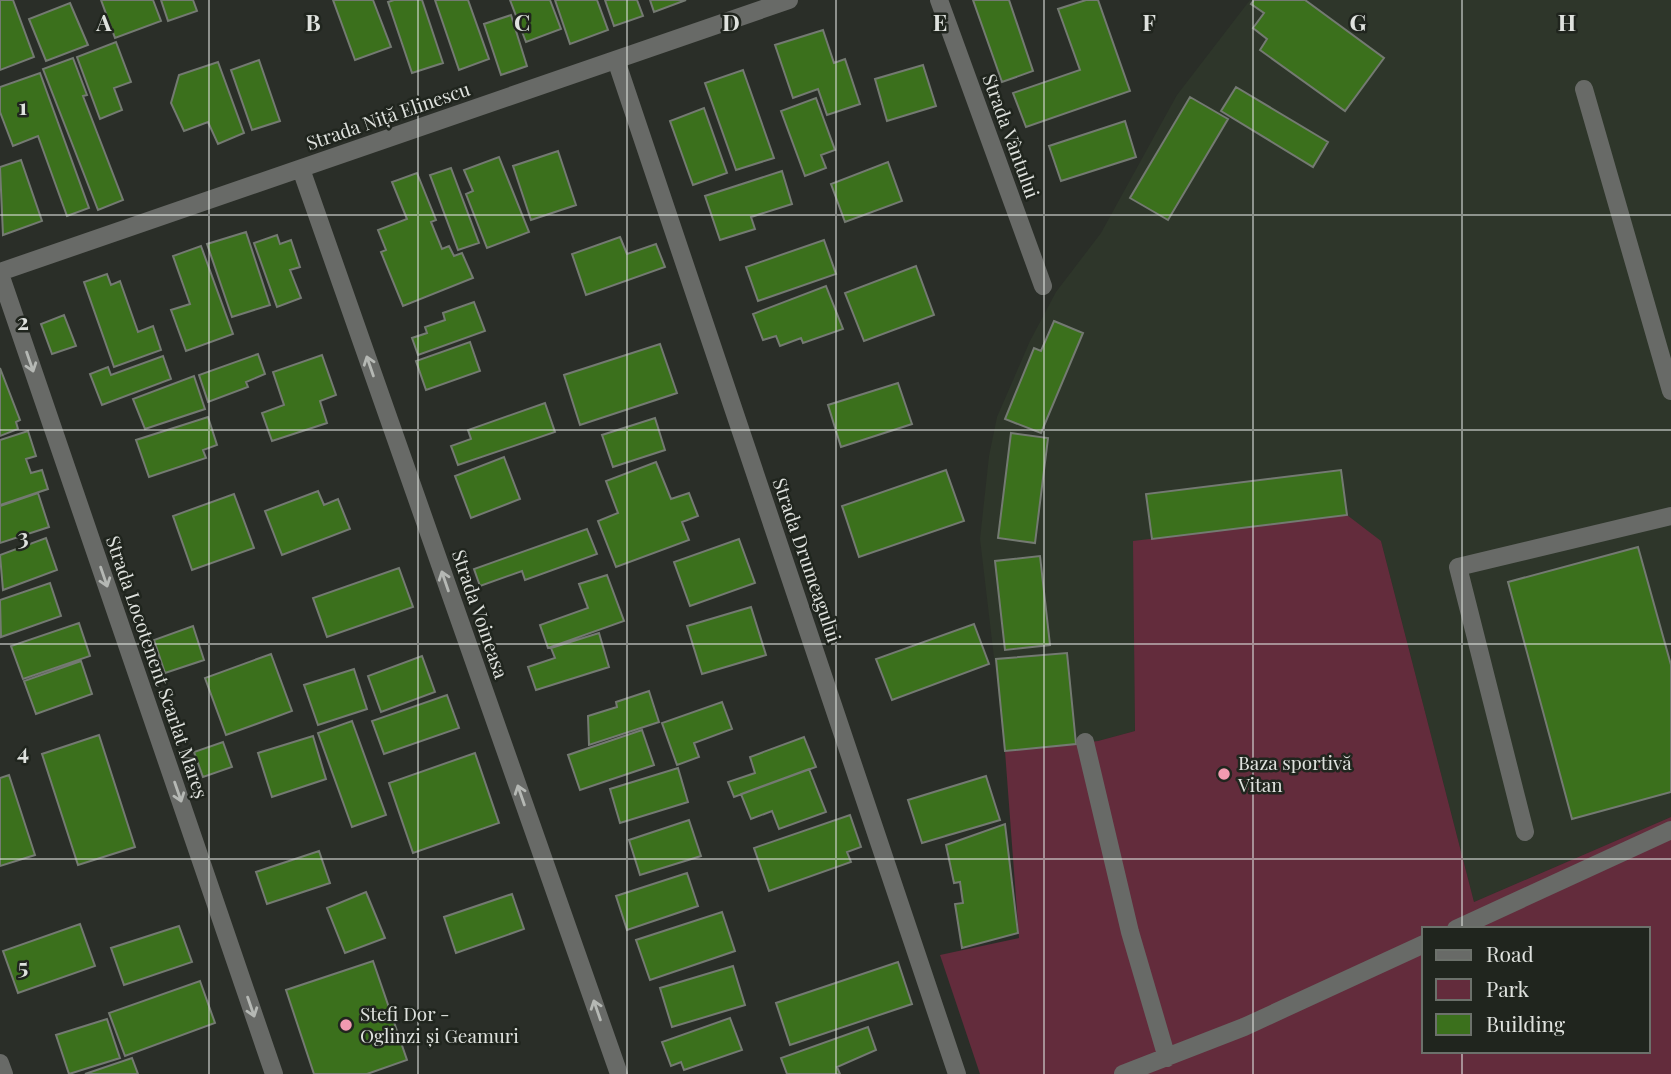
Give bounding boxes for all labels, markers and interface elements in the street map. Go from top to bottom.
text: A [95,6,112,37]
text: B [305,6,321,37]
text: C [514,6,530,37]
text: D [722,6,740,37]
text: E [933,6,947,37]
text: F [1142,6,1156,37]
text: G [1350,6,1367,37]
text: H [1558,6,1576,37]
street label: Strada Vântului [977,70,1047,202]
street label: Strada Niță Elinescu [302,75,473,155]
text: 1 [19,90,28,121]
text: 2 [17,305,29,336]
one-way arrow [25,350,37,372]
one-way arrow [363,355,376,377]
street label: Strada Drumeagului [768,474,848,646]
text: 3 [17,520,29,551]
street label: Strada Locotenent Scarlat Mareș [101,532,215,801]
street label: Strada Voineasa [447,546,515,682]
one-way arrow [99,565,111,587]
one-way arrow [438,570,450,592]
text: 4 [17,735,29,766]
place label: Baza sportivă Vitan [1237,749,1352,797]
marker: Baza sportivă Vitan [1216,766,1232,782]
one-way arrow [172,781,185,803]
one-way arrow [514,785,526,807]
legend [1422,927,1650,1053]
text: Road [1486,939,1534,967]
text: 5 [18,950,28,981]
text: Park [1486,974,1530,1002]
one-way arrow [246,996,258,1018]
one-way arrow [590,999,602,1021]
place label: Stefi Dor - Oglinzi și Geamuri [360,1000,519,1048]
text: Building [1486,1009,1565,1037]
marker: Stefi Dor - Oglinzi și Geamuri [338,1017,354,1033]

